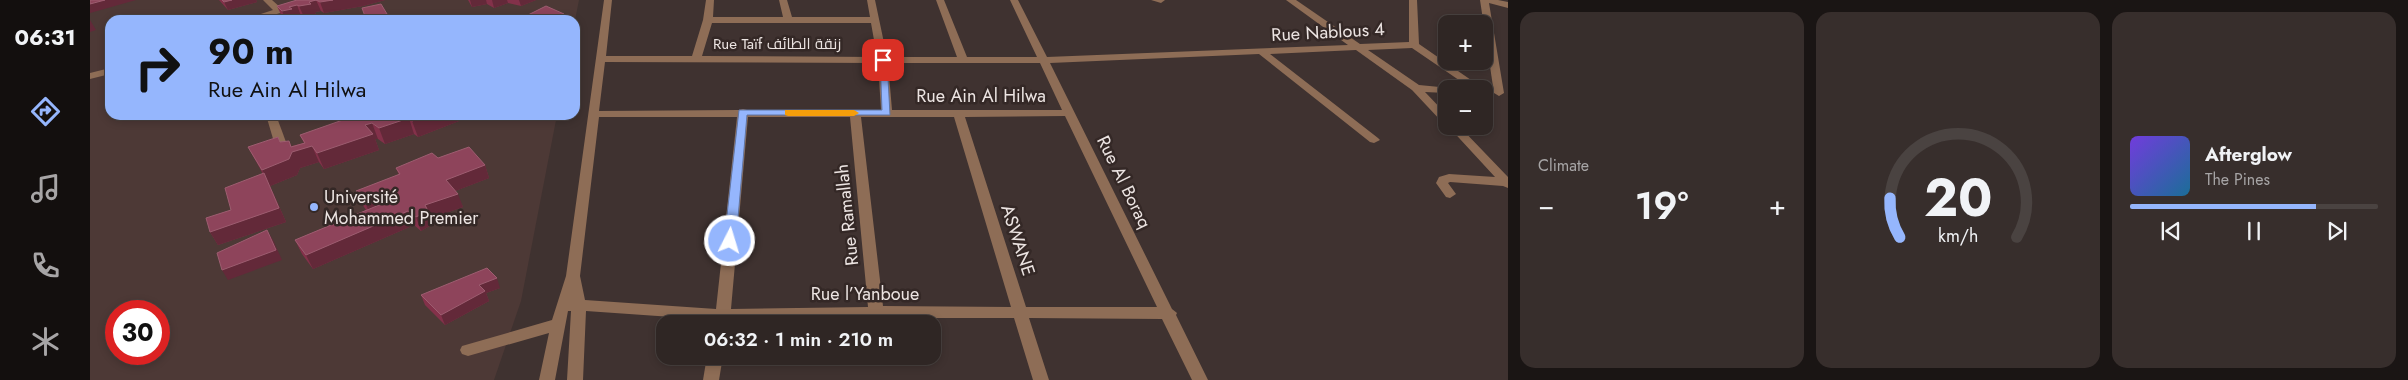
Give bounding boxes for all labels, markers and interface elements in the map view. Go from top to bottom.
map controls [1438,15,1493,135]
button: + [1438,15,1493,70]
street label: Rue Nablous 4 [1271,16,1385,48]
text: 06:31 [14,21,76,53]
text: 90 m [208,27,294,77]
street label: Rue Taïf زنقة الطائف [713,33,841,55]
icon: right [125,35,190,100]
pin [862,39,904,81]
icon: arrive [869,46,897,74]
text: Rue Ain Al Hilwa [208,73,366,105]
button: − [1438,80,1493,135]
street label: Rue Ain Al Hilwa [916,83,1046,109]
icon: directions [28,94,63,129]
street label: Rue Al Boraq [1090,131,1158,233]
text: Afterglow [2205,141,2292,168]
text: Climate [1538,154,1589,177]
text: 20 [1924,160,1992,236]
street label: Rue Ramallah [829,163,865,267]
text: The Pines [2205,168,2270,191]
icon: music [28,171,63,206]
text: 19° [1635,178,1689,233]
place label: Université Mohammed Premier [324,184,479,231]
text: − [1538,185,1555,226]
text: + [1769,185,1786,226]
marker: Université Mohammed Premier [308,201,320,213]
street label: ASWANE [994,201,1042,279]
position arrow [703,214,755,266]
icon: previous [2157,217,2185,245]
icon: pause [2240,217,2268,245]
icon: next [2323,217,2351,245]
text: km/h [1938,223,1978,249]
icon: phone [28,248,63,283]
street label: Rue l’Yanboue [811,281,919,307]
speed limit sign: 30 [105,300,170,365]
icon: climate [28,324,63,359]
text: 06:32 · 1 min · 210 m [704,326,893,353]

